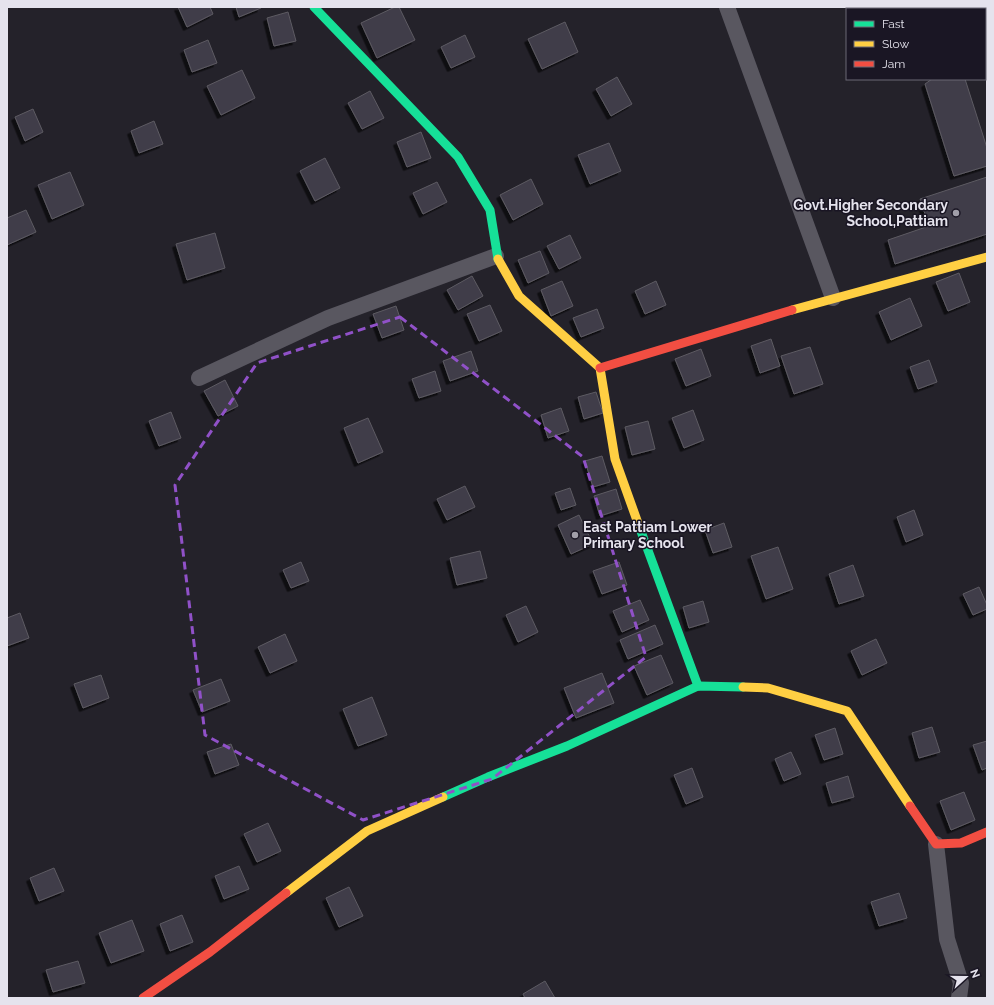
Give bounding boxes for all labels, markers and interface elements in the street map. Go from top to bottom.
legend [846,8,986,80]
text: Fast [882,17,905,31]
text: Slow [882,37,909,51]
text: Jam [882,57,905,71]
place label: Govt.Higher Secondary School,Pattiam [793,197,948,229]
marker: Govt.Higher Secondary School,Pattiam [951,208,961,218]
place label: East Pattiam Lower Primary School [583,519,713,551]
marker: East Pattiam Lower Primary School [570,530,580,540]
north arrow [946,957,986,997]
text: N [967,967,982,980]

